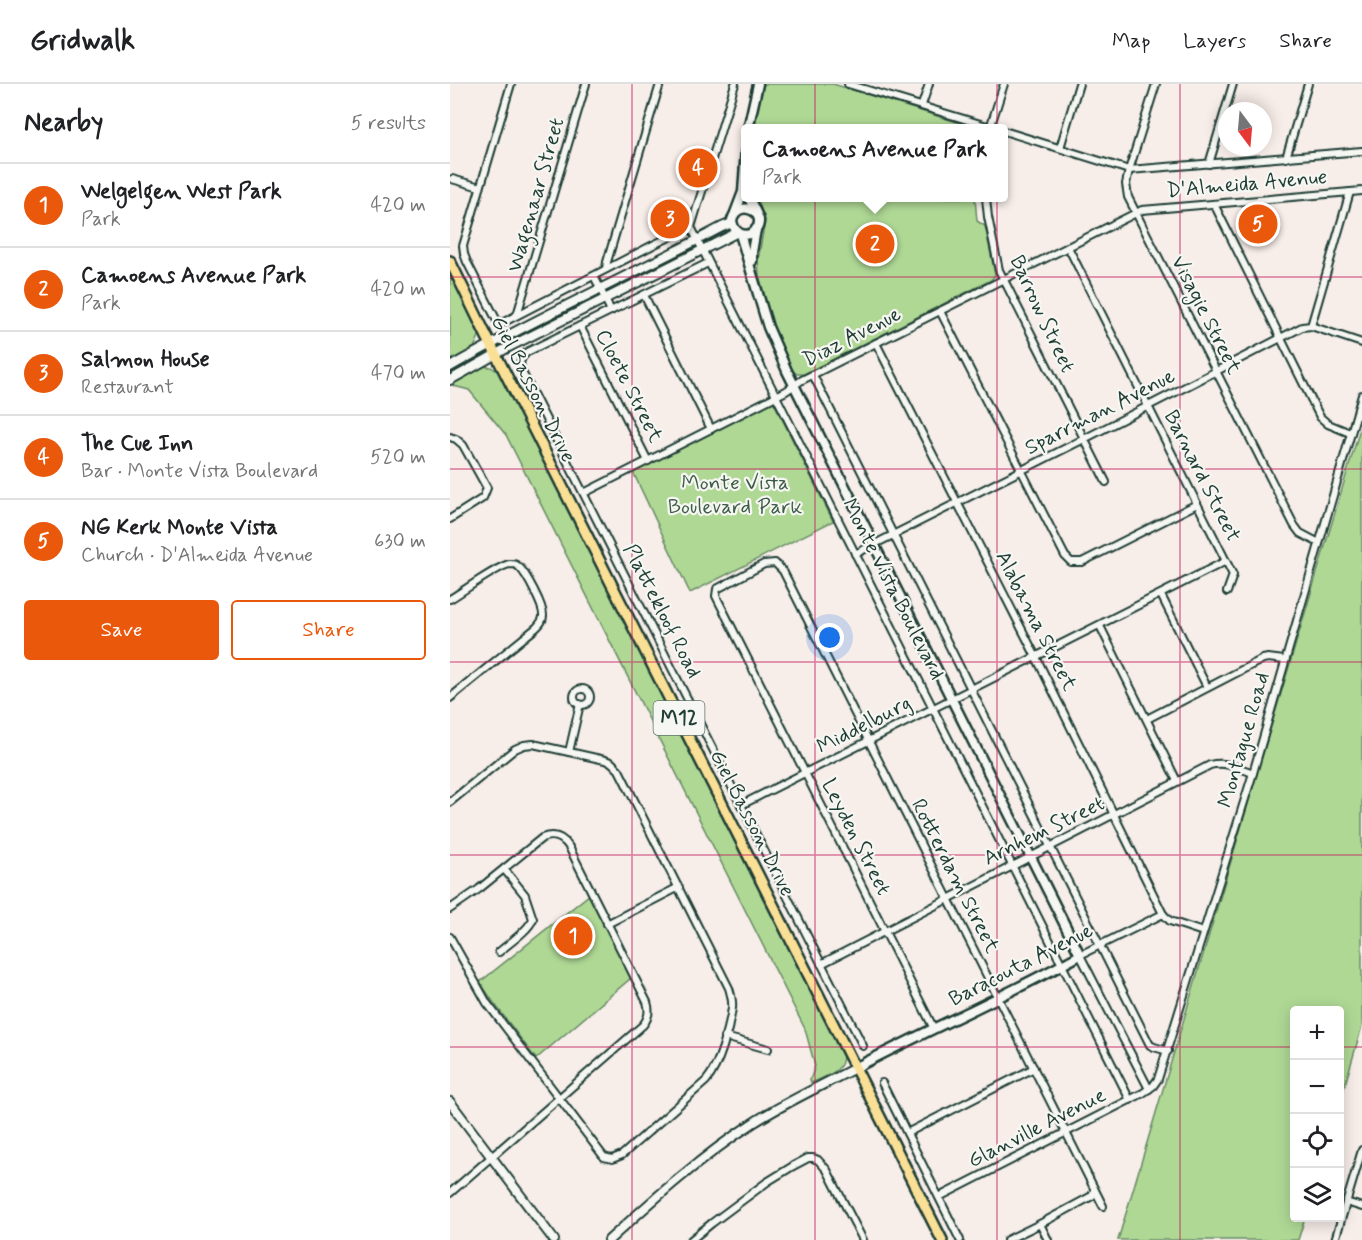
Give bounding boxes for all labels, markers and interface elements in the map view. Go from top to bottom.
text: Gridwalk [30,23,135,60]
text: Map [1112,27,1150,55]
text: Layers [1183,27,1246,55]
text: Share [1279,27,1332,55]
north arrow [1218,102,1272,156]
text: Nearby [24,106,103,140]
text: 5 results [351,110,426,137]
street label: Wagenaar Street [501,114,573,276]
popup [741,124,1008,202]
text: Camoens Avenue Park [762,136,987,164]
pin: 4 [678,146,718,190]
street label: D'Almeida Avenue [1166,163,1328,205]
text: Park [762,164,802,191]
text: Welgelgen West Park [81,178,282,206]
text: 1 [39,192,48,219]
text: 420 m [370,192,426,219]
pin: 3 [650,196,690,242]
pin: 5 [1238,202,1278,246]
text: Park [81,206,121,233]
pin: 2 [856,222,894,266]
street label: Barrow Street [1003,251,1081,377]
street label: Visagie Street [1163,251,1248,380]
text: Camoens Avenue Park [81,262,306,290]
text: 2 [39,276,48,303]
text: 420 m [370,276,426,303]
text: Park [81,290,121,317]
street label: Diaz Avenue [798,300,906,374]
street label: Giel Basson Drive [484,311,582,467]
street label: Cloete Street [588,325,670,448]
text: Salmon House [81,346,210,374]
text: 3 [39,360,48,387]
text: 470 m [371,360,426,387]
street label: Sparrman Avenue [1020,362,1180,462]
text: Restaurant [81,374,174,401]
street label: Barnard Street [1157,405,1247,547]
text: The Cue Inn [81,430,193,458]
text: 4 [38,444,49,471]
text: 520 m [370,444,426,471]
text: Bar · Monte Vista Boulevard [81,458,318,485]
park label: Monte Vista Boulevard Park [668,469,802,521]
street label: Monte Vista Boulevard [835,494,951,684]
text: NG Kerk Monte Vista [81,514,278,542]
text: 5 [38,528,50,555]
text: 630 m [374,528,426,555]
street label: Plattekloof Road [616,539,708,683]
text: Church · D'Almeida Avenue [81,542,313,569]
street label: Alabama Street [989,546,1084,696]
button: Save [24,600,219,660]
button: Share [231,600,426,660]
your location [815,623,844,652]
street label: Montague Road [1211,669,1277,811]
street label: Middelburg [812,689,916,761]
road number: M12 [654,701,704,735]
street label: Giel Basson Drive [703,745,801,901]
street label: Leyden Street [815,774,897,900]
street label: Arnhem Street [979,789,1109,872]
street label: Rotterdam Street [904,794,1006,958]
pin: 1 [554,914,592,958]
street label: Baracouta Avenue [944,917,1098,1013]
map controls [1290,1006,1344,1222]
button: + [1290,1006,1344,1060]
button: − [1290,1060,1344,1114]
street label: Glanville Avenue [963,1081,1111,1175]
button: locate [1290,1114,1344,1168]
button: layers [1290,1168,1344,1222]

